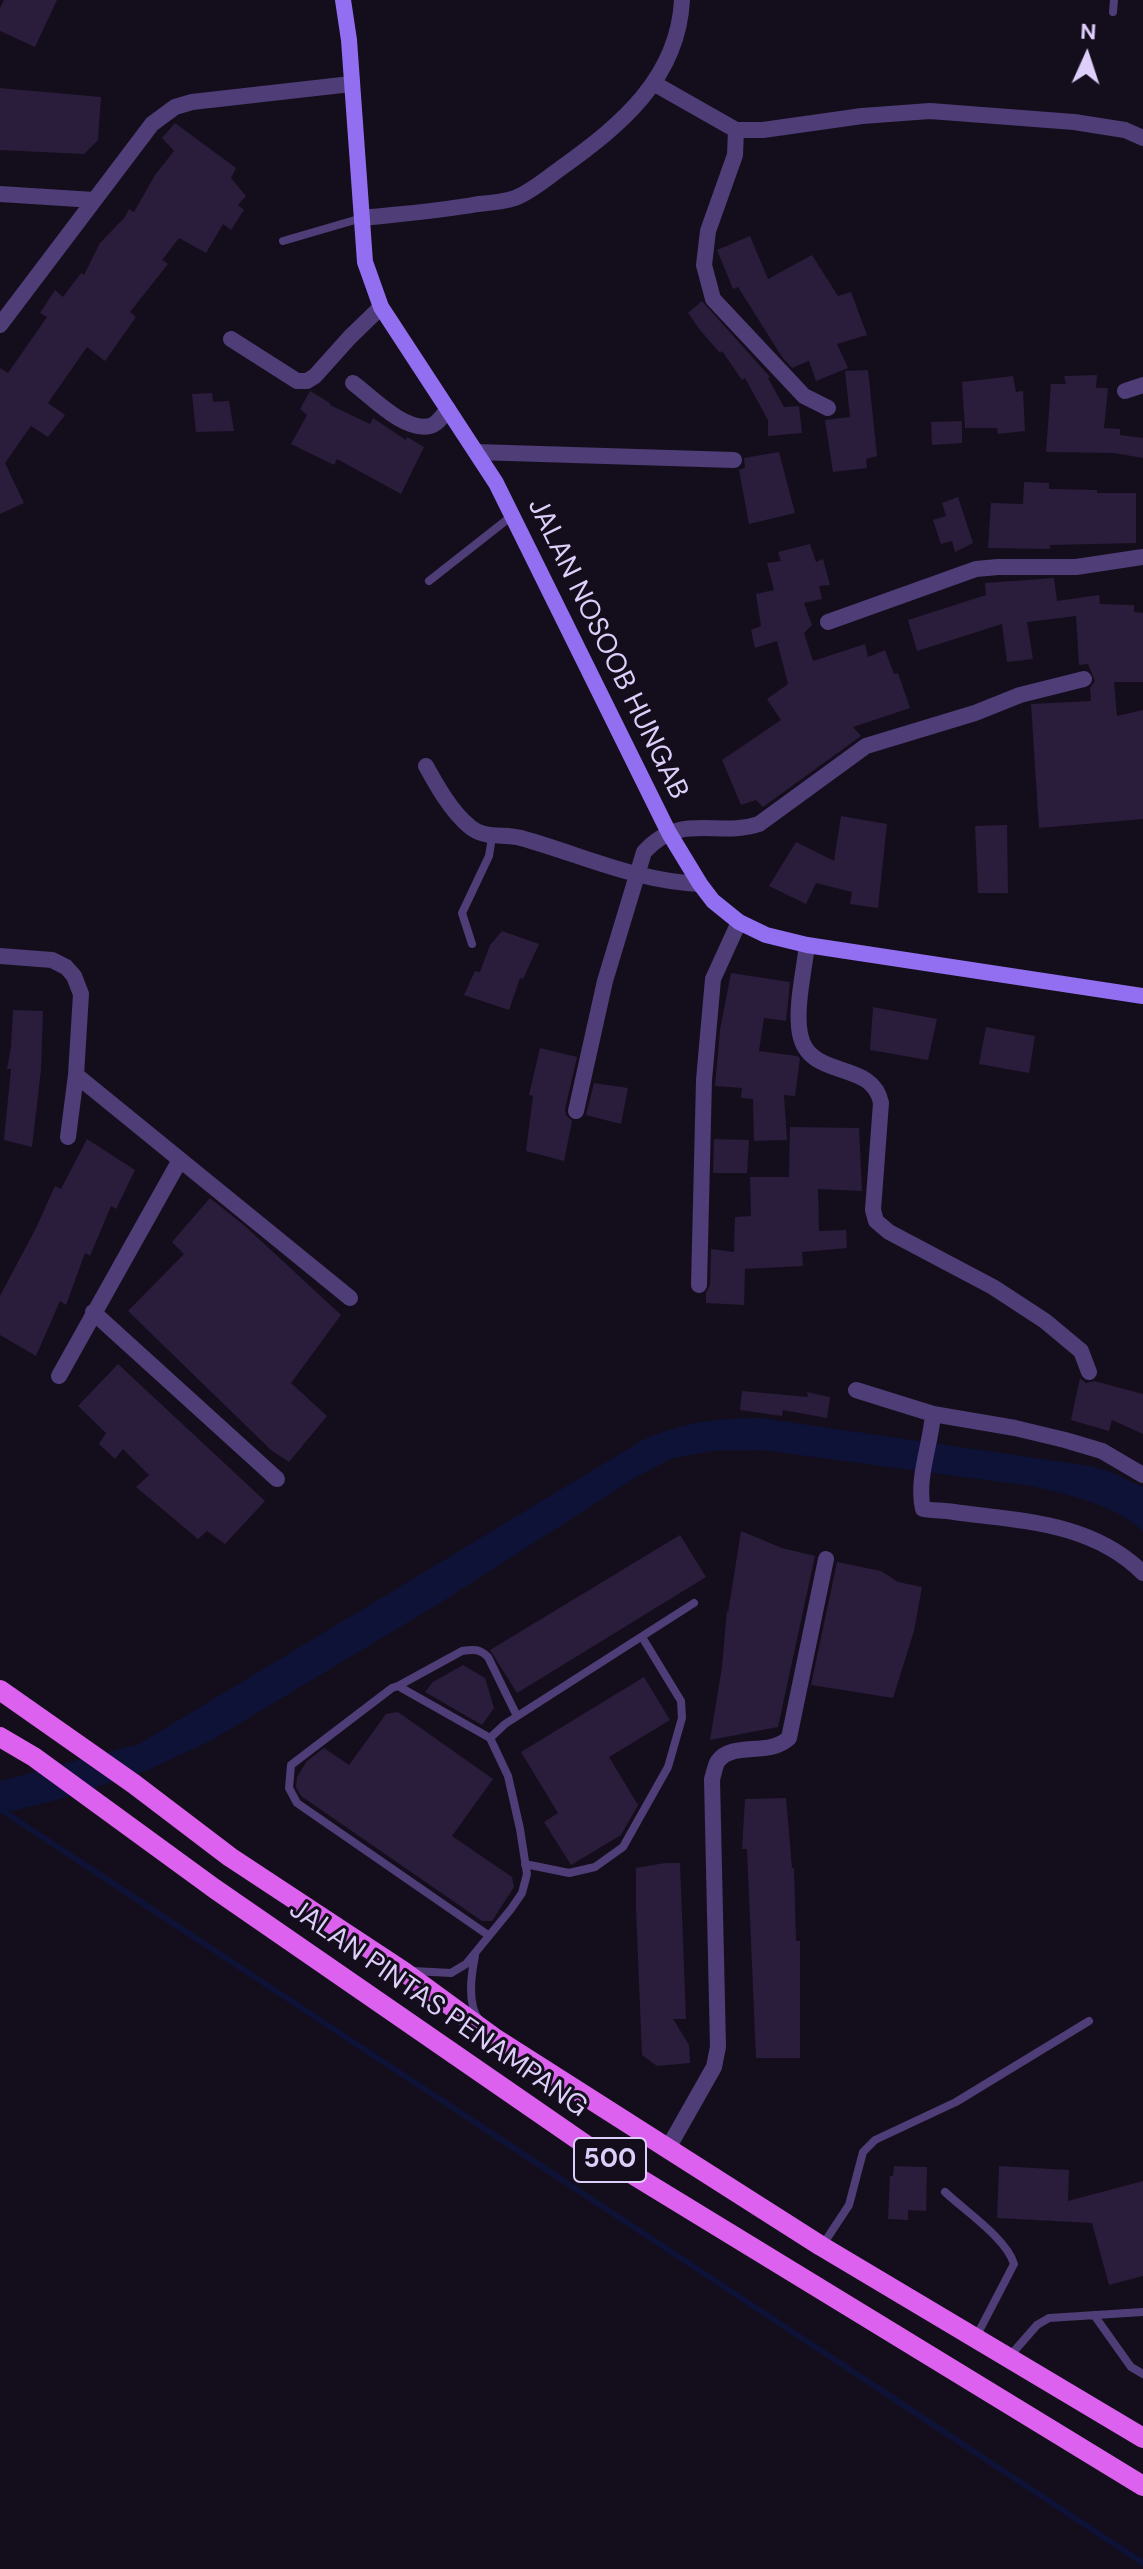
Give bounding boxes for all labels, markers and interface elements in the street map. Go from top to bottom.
north arrow [1047,16,1127,96]
text: N [1080,17,1097,46]
street label: JALAN NOSOOB HUNGAB [519,493,695,805]
street label: JALAN PINTAS PENAMPANG [282,1893,594,2125]
road number: 500 [574,2138,646,2182]

